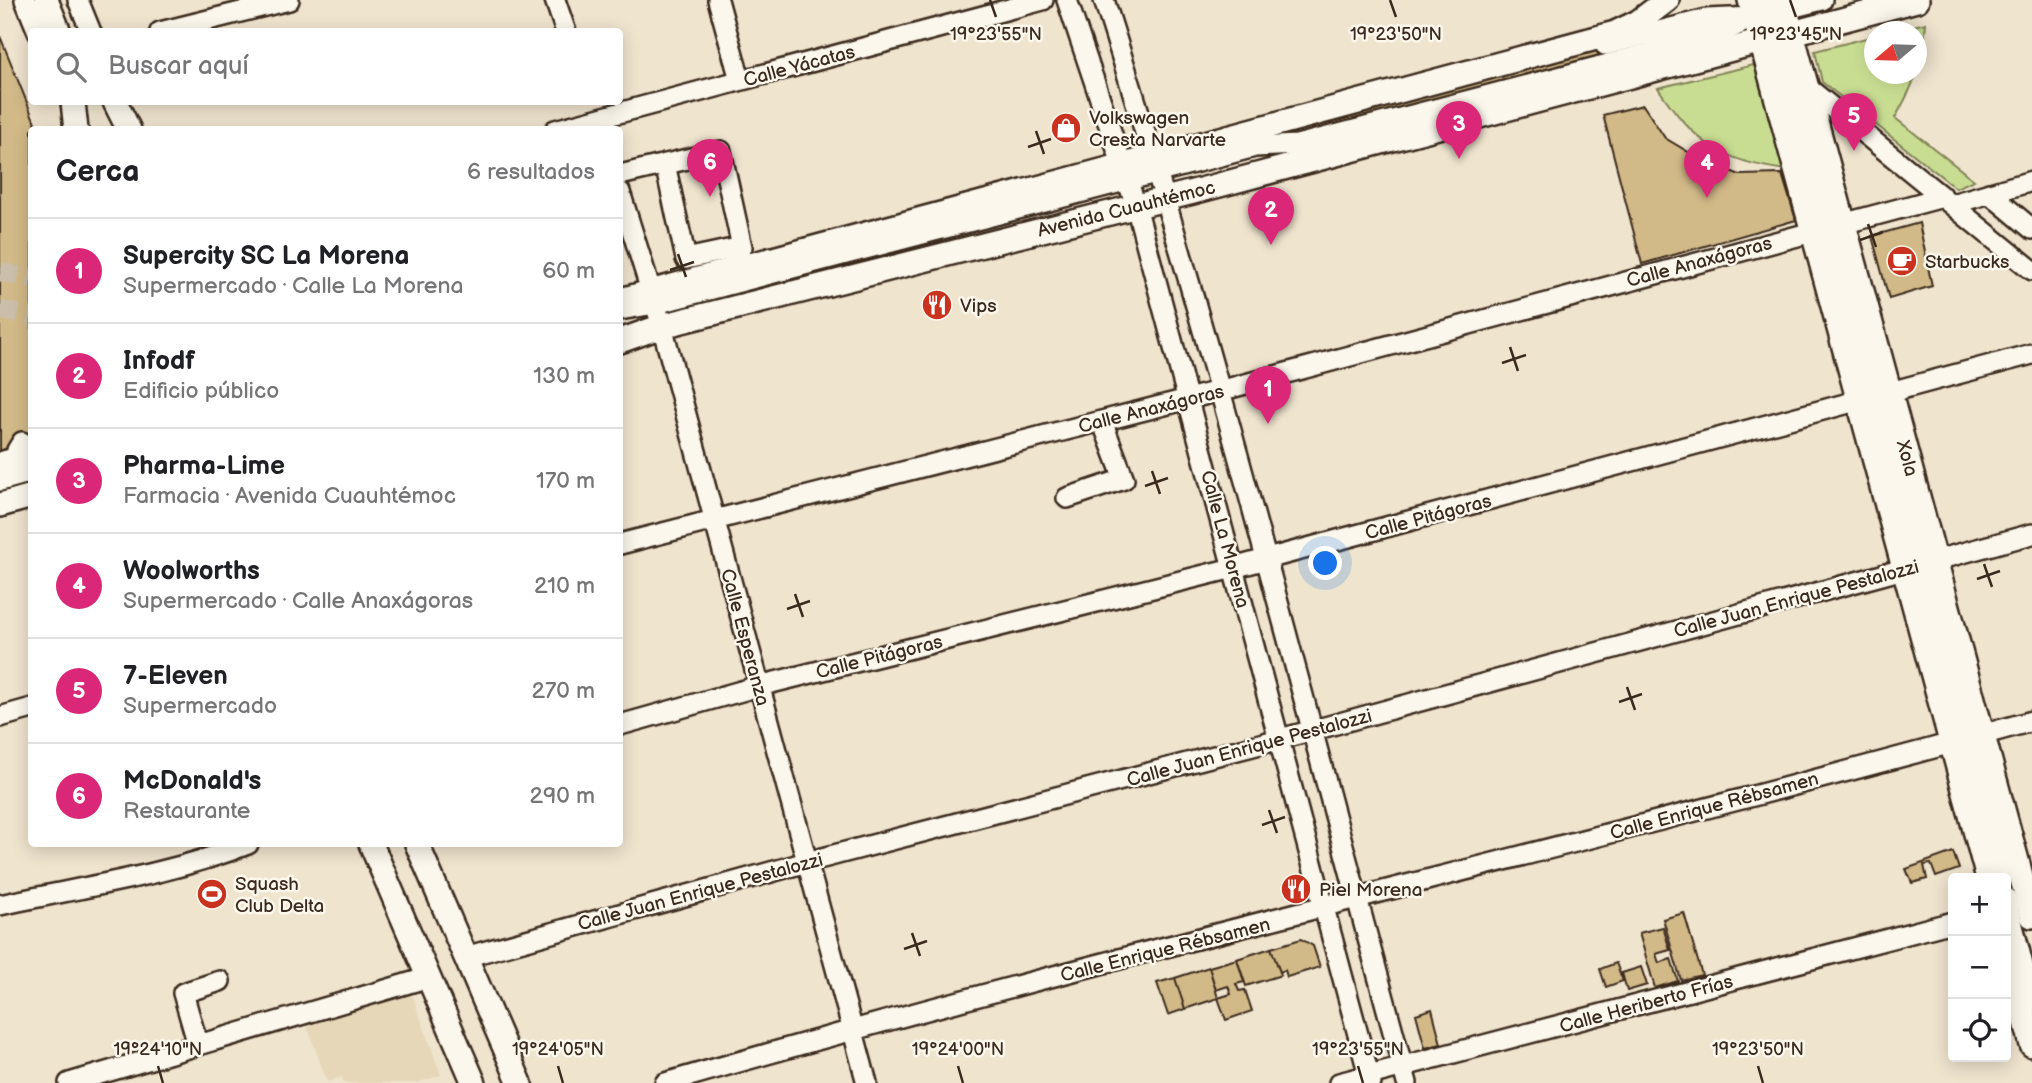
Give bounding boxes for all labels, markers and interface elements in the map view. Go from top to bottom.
north arrow [1864,21,1927,84]
text: 19°23'55"N [950,24,1042,45]
text: 19°23'50"N [1350,24,1442,45]
text: 19°23'45"N [1750,24,1842,45]
search box [28,28,623,105]
street label: Calle Yácatas [741,41,858,92]
icon: search [52,48,90,86]
text: Buscar aquí [108,51,249,82]
pin: 5 [1831,93,1877,151]
pin: 3 [1436,101,1482,159]
place label: Volkswagen Cresta Narvarte [1089,107,1226,152]
shop icon: Volkswagen Cresta Narvarte [1049,111,1083,145]
pin: 6 [687,139,733,197]
pin: 4 [1684,140,1730,198]
text: Cerca [56,154,139,190]
text: 6 resultados [467,158,595,186]
street label: Avenida Cuauhtémoc [1035,176,1218,243]
pin: 2 [1248,187,1294,245]
street label: Calle Anaxágoras [1624,232,1775,293]
text: Supercity SC La Morena [123,241,410,272]
cafe icon: Starbucks [1885,244,1919,278]
place label: Starbucks [1925,251,2009,274]
text: 1 [74,257,84,285]
text: 60 m [542,257,595,285]
text: Supermercado · Calle La Morena [123,272,463,300]
restaurant icon: Vips [920,288,954,322]
place label: Vips [960,295,997,318]
text: Infodf [123,346,195,377]
text: 2 [72,362,86,390]
text: 130 m [533,362,595,390]
pin: 1 [1245,366,1291,424]
text: Edificio público [123,377,279,405]
street label: Calle Anaxágoras [1076,380,1227,439]
street label: Xola [1890,437,1922,479]
text: Pharma-Lime [123,451,285,482]
text: 3 [72,467,86,495]
text: 170 m [536,467,595,495]
street label: Calle La Morena [1195,468,1254,611]
text: Farmacia · Avenida Cuauhtémoc [123,482,456,510]
street label: Calle Pitágoras [1363,490,1494,545]
your location [1308,546,1342,580]
text: Woolworths [123,556,260,587]
street label: Calle Juan Enrique Pestalozzi [1671,556,1922,643]
street label: Calle Esperanza [715,566,774,708]
text: 4 [72,572,86,600]
text: 210 m [534,572,595,600]
text: Supermercado · Calle Anaxágoras [123,587,473,615]
street label: Calle Pitágoras [814,631,945,684]
text: 7-Eleven [123,661,228,692]
text: 5 [72,677,86,705]
text: 270 m [531,677,595,705]
text: Supermercado [123,692,277,720]
street label: Calle Juan Enrique Pestalozzi [1124,705,1375,792]
text: McDonald's [123,766,261,797]
street label: Calle Enrique Rébsamen [1608,768,1821,845]
text: 6 [72,782,86,810]
text: 290 m [529,782,595,810]
text: Restaurante [123,797,250,825]
street label: Calle Juan Enrique Pestalozzi [575,849,826,936]
restaurant icon: Piel Morena [1279,872,1313,906]
place label: Squash Club Delta [235,873,324,918]
map controls [1948,873,2011,1062]
button: + [1948,873,2011,936]
sports icon: Squash Club Delta [195,877,229,911]
place label: Piel Morena [1319,879,1422,902]
street label: Calle Enrique Rébsamen [1058,913,1273,988]
button: − [1948,936,2011,999]
street label: Calle Heriberto Frías [1557,970,1736,1039]
button: locate [1948,999,2011,1062]
text: 19°24'10"N [114,1039,202,1060]
text: 19°24'05"N [512,1039,604,1060]
text: 19°24'00"N [912,1039,1004,1060]
text: 19°23'55"N [1312,1039,1404,1060]
text: 19°23'50"N [1712,1039,1804,1060]

